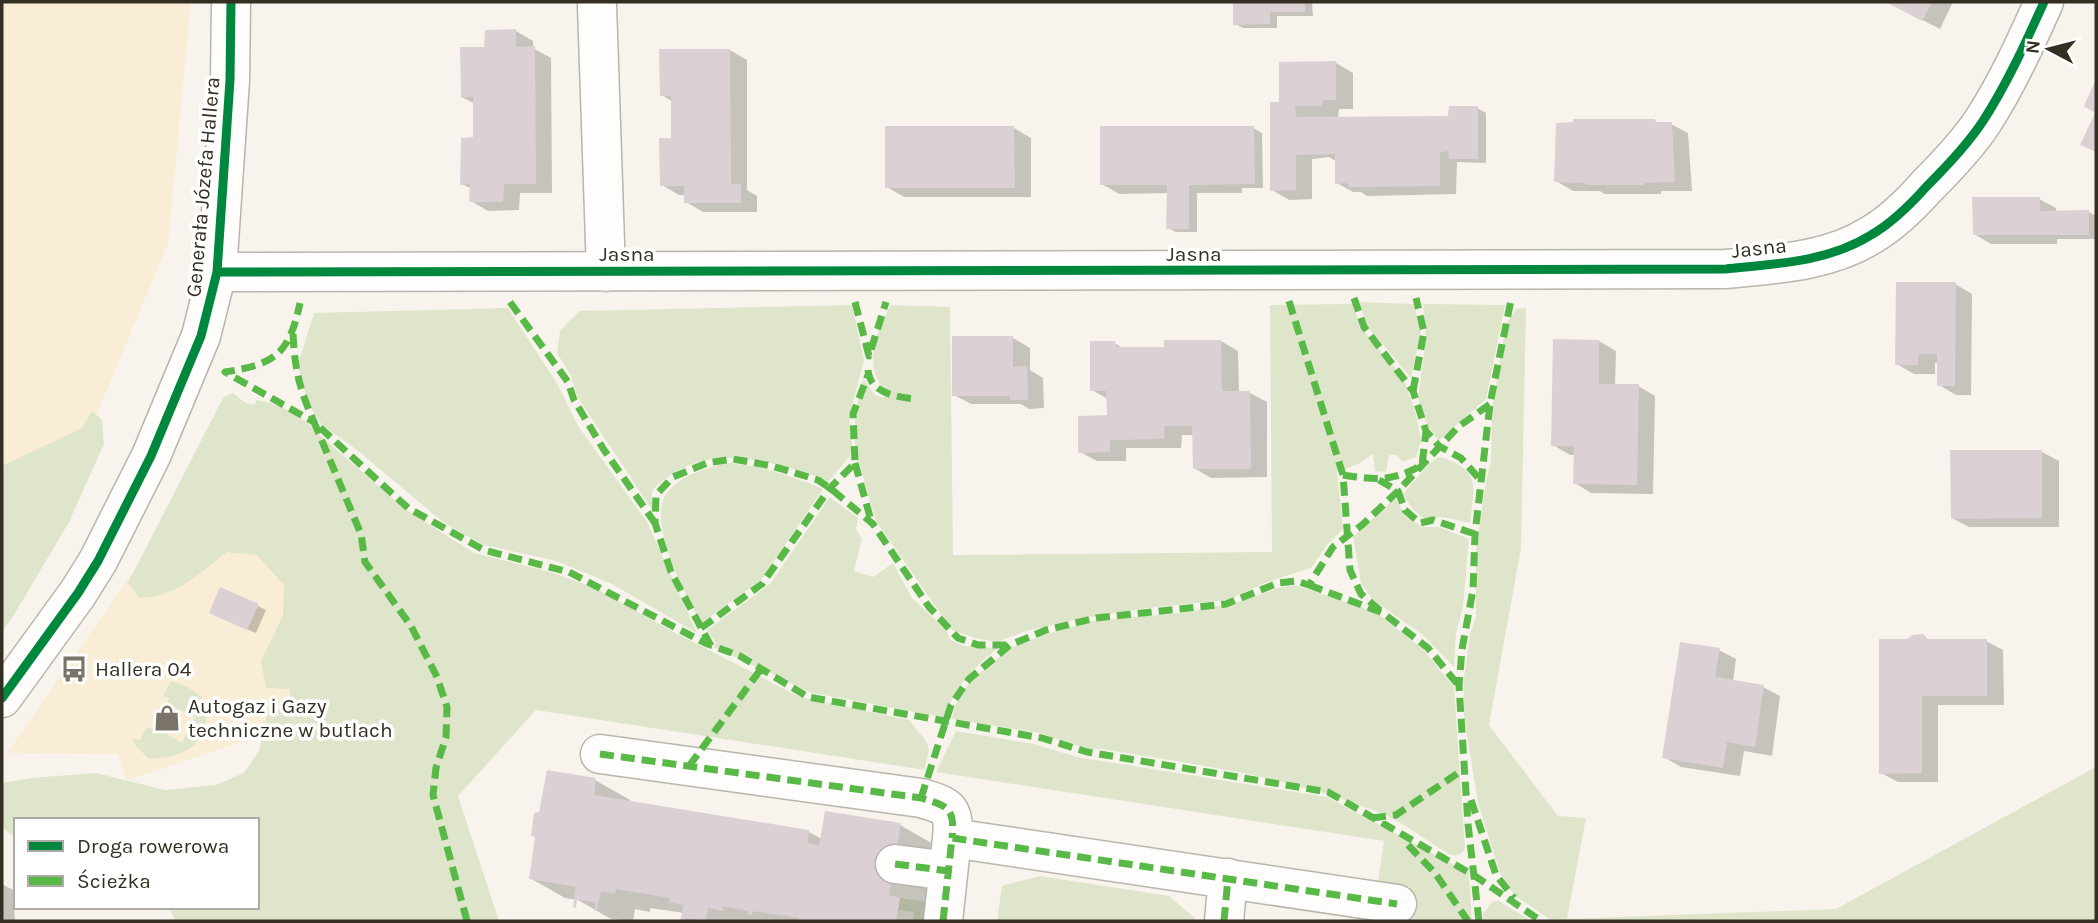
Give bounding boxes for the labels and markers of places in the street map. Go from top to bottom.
bus stop icon: Hallera 04 [59,654,89,684]
place label: Hallera 04 [95,657,192,681]
place label: Autogaz i Gazy techniczne w butlach [188,694,393,742]
shop icon: Autogaz i Gazy techniczne w butlach [152,703,182,733]

